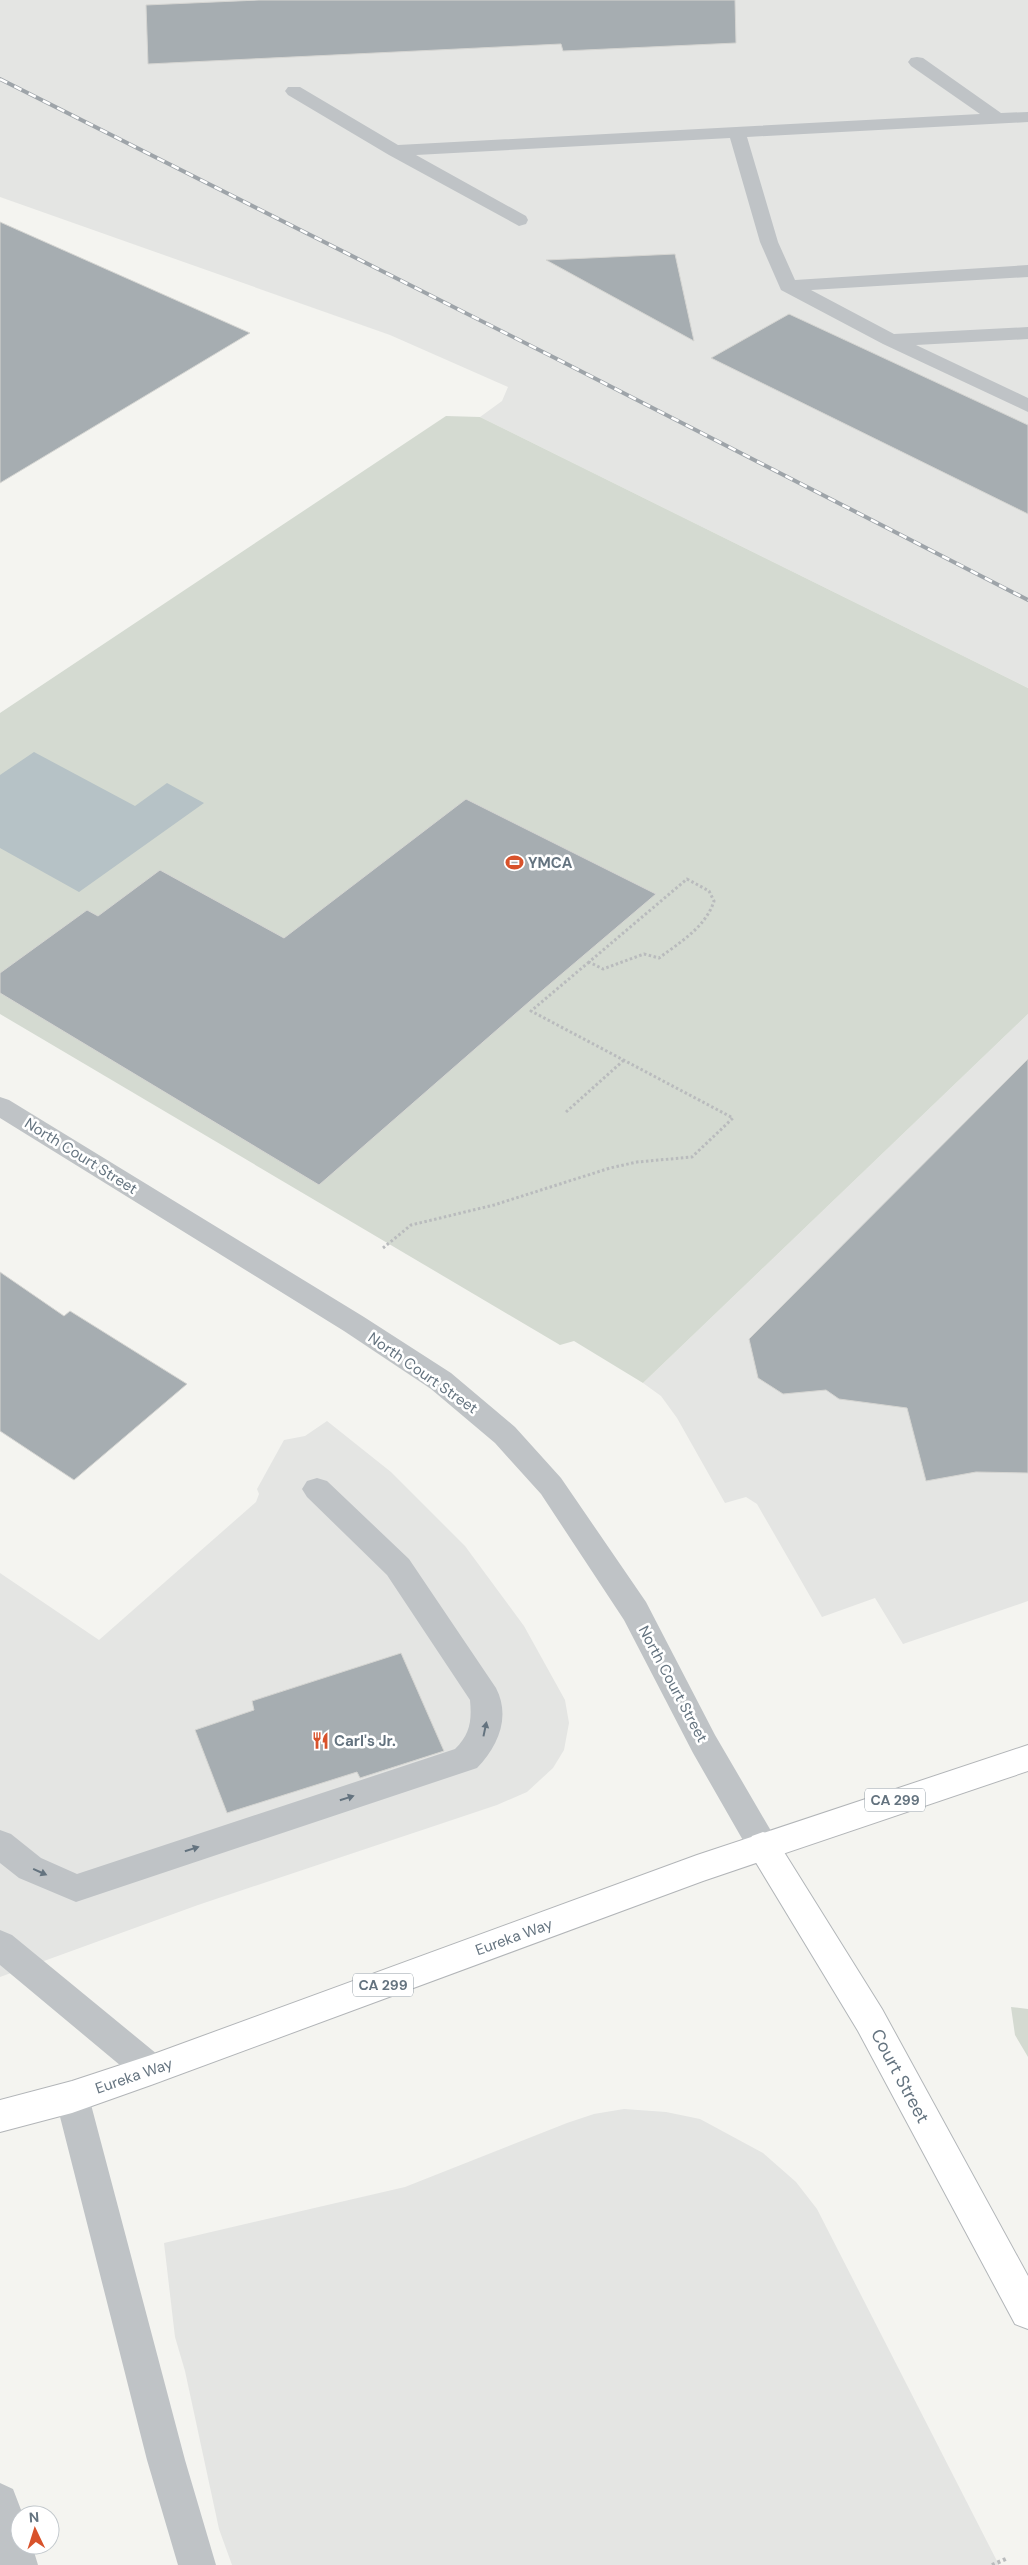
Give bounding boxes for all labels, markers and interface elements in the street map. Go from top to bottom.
sports icon: YMCA [504,853,524,873]
place label: YMCA [528,853,573,873]
street label: North Court Street [21,1113,141,1199]
street label: North Court Street [364,1328,482,1418]
street label: North Court Street [634,1622,712,1746]
one-way arrow [482,1720,490,1736]
restaurant icon: Carl's Jr. [310,1731,330,1751]
place label: Carl's Jr. [334,1731,396,1751]
road number: CA 299 [865,1788,925,1812]
one-way arrow [339,1794,354,1802]
one-way arrow [185,1845,200,1853]
one-way arrow [33,1868,47,1876]
street label: Eureka Way [473,1914,556,1960]
road number: CA 299 [353,1974,413,1996]
street label: Court Street [865,2025,935,2127]
street label: Eureka Way [93,2053,176,2099]
north arrow [10,2505,60,2555]
text: N [28,2508,40,2526]

